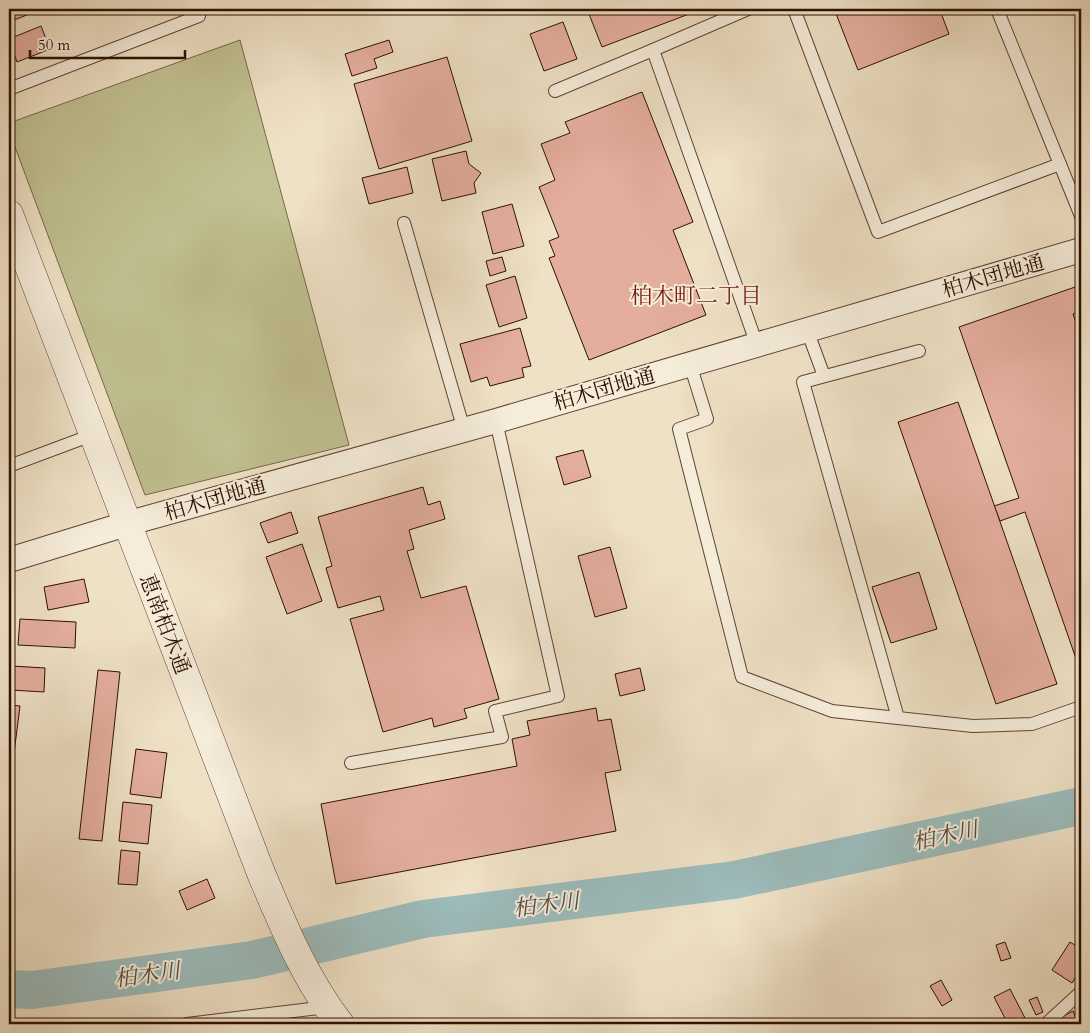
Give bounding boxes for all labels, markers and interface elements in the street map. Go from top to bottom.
scale bar [30,28,185,60]
text: 50 m [38,35,70,55]
street label: 柏木団地通 [939,248,1048,305]
district label: 柏木町二丁目 [630,281,762,311]
street label: 柏木団地通 [550,361,659,418]
street label: 柏木団地通 [161,471,270,528]
street label: 恵南柏木通 [132,570,197,678]
water label: 柏木川 [910,814,983,858]
water label: 柏木川 [512,886,583,924]
water label: 柏木川 [112,955,184,994]

